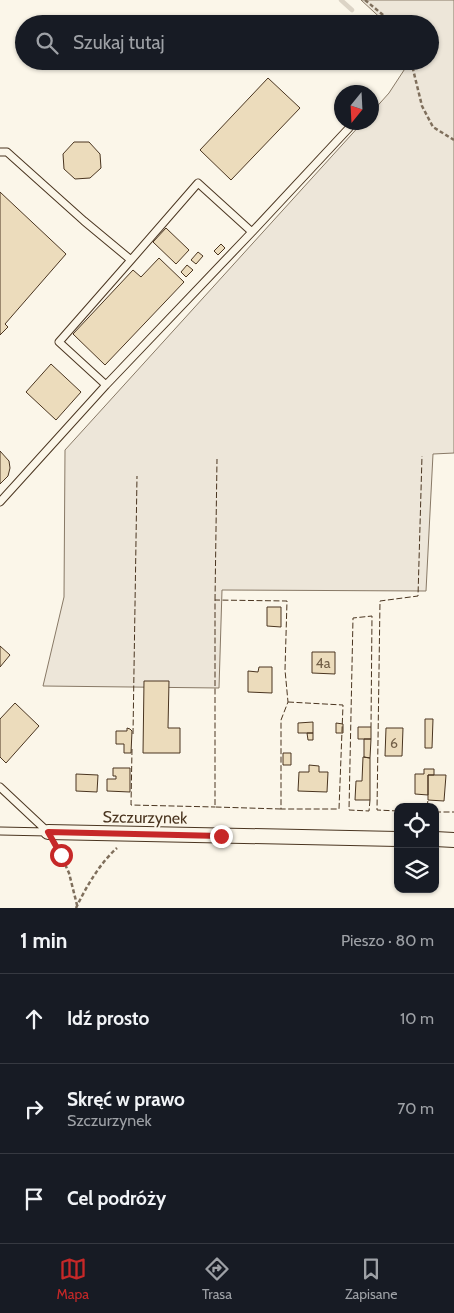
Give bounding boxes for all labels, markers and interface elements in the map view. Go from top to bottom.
search box [15,15,439,70]
icon: search [33,29,61,57]
text: Szukaj tutaj [73,31,165,54]
north arrow [334,85,379,130]
house number: 4a [316,654,331,672]
house number: 6 [390,734,398,752]
map controls [394,803,439,893]
button: locate [394,803,439,848]
street label: Szczurzynek [102,807,188,828]
route end [210,825,233,848]
route start [50,844,73,867]
button: layers [394,848,439,893]
text: 1 min [20,928,67,953]
text: Pieszo · 80 m [341,931,434,950]
icon: ahead [20,1005,48,1033]
text: Idź prosto [67,1007,149,1030]
text: 10 m [400,1009,434,1028]
text: Skręć w prawo [67,1088,185,1111]
icon: right [20,1095,48,1123]
text: 70 m [397,1099,434,1118]
text: Szczurzynek [67,1111,152,1130]
icon: arrive [20,1185,48,1213]
text: Cel podróży [67,1187,166,1210]
tab: Mapa [57,1255,89,1303]
tab: Trasa [202,1255,232,1303]
tab: Zapisane [345,1255,397,1303]

